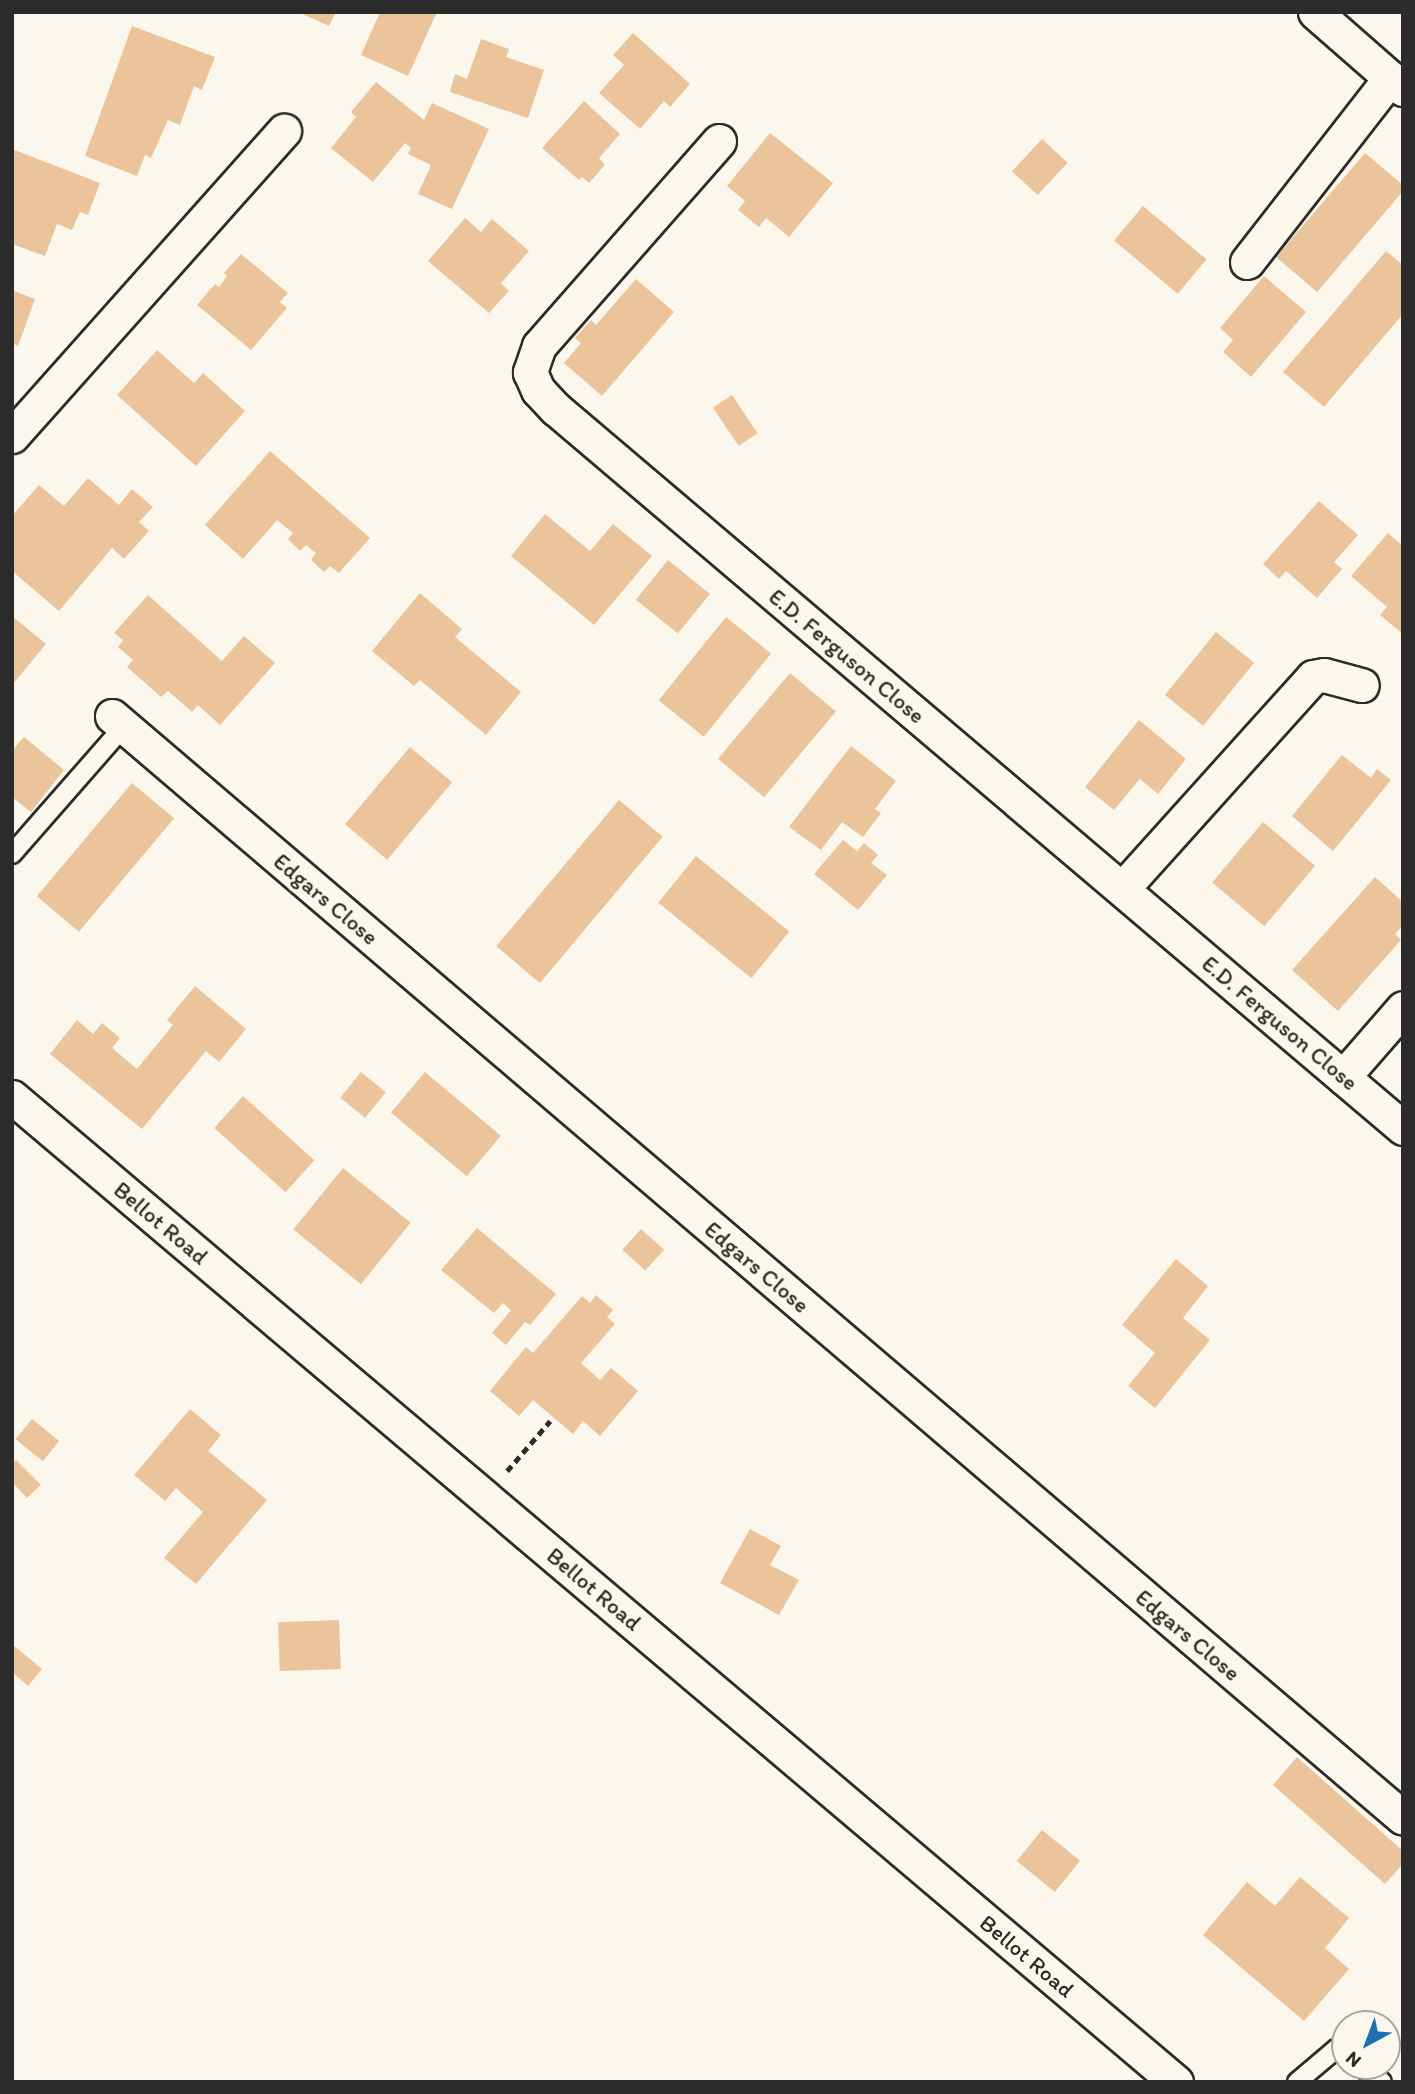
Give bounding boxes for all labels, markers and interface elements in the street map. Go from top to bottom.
street label: E.D. Ferguson Close [764,583,930,729]
street label: Edgars Close [268,847,384,951]
street label: E.D. Ferguson Close [1197,950,1363,1096]
street label: Bellot Road [109,1176,213,1270]
street label: Edgars Close [699,1215,815,1319]
street label: Bellot Road [542,1542,646,1636]
street label: Edgars Close [1130,1583,1246,1687]
street label: Bellot Road [975,1909,1079,2003]
north arrow [1331,2010,1401,2080]
text: N [1341,2047,1366,2073]

